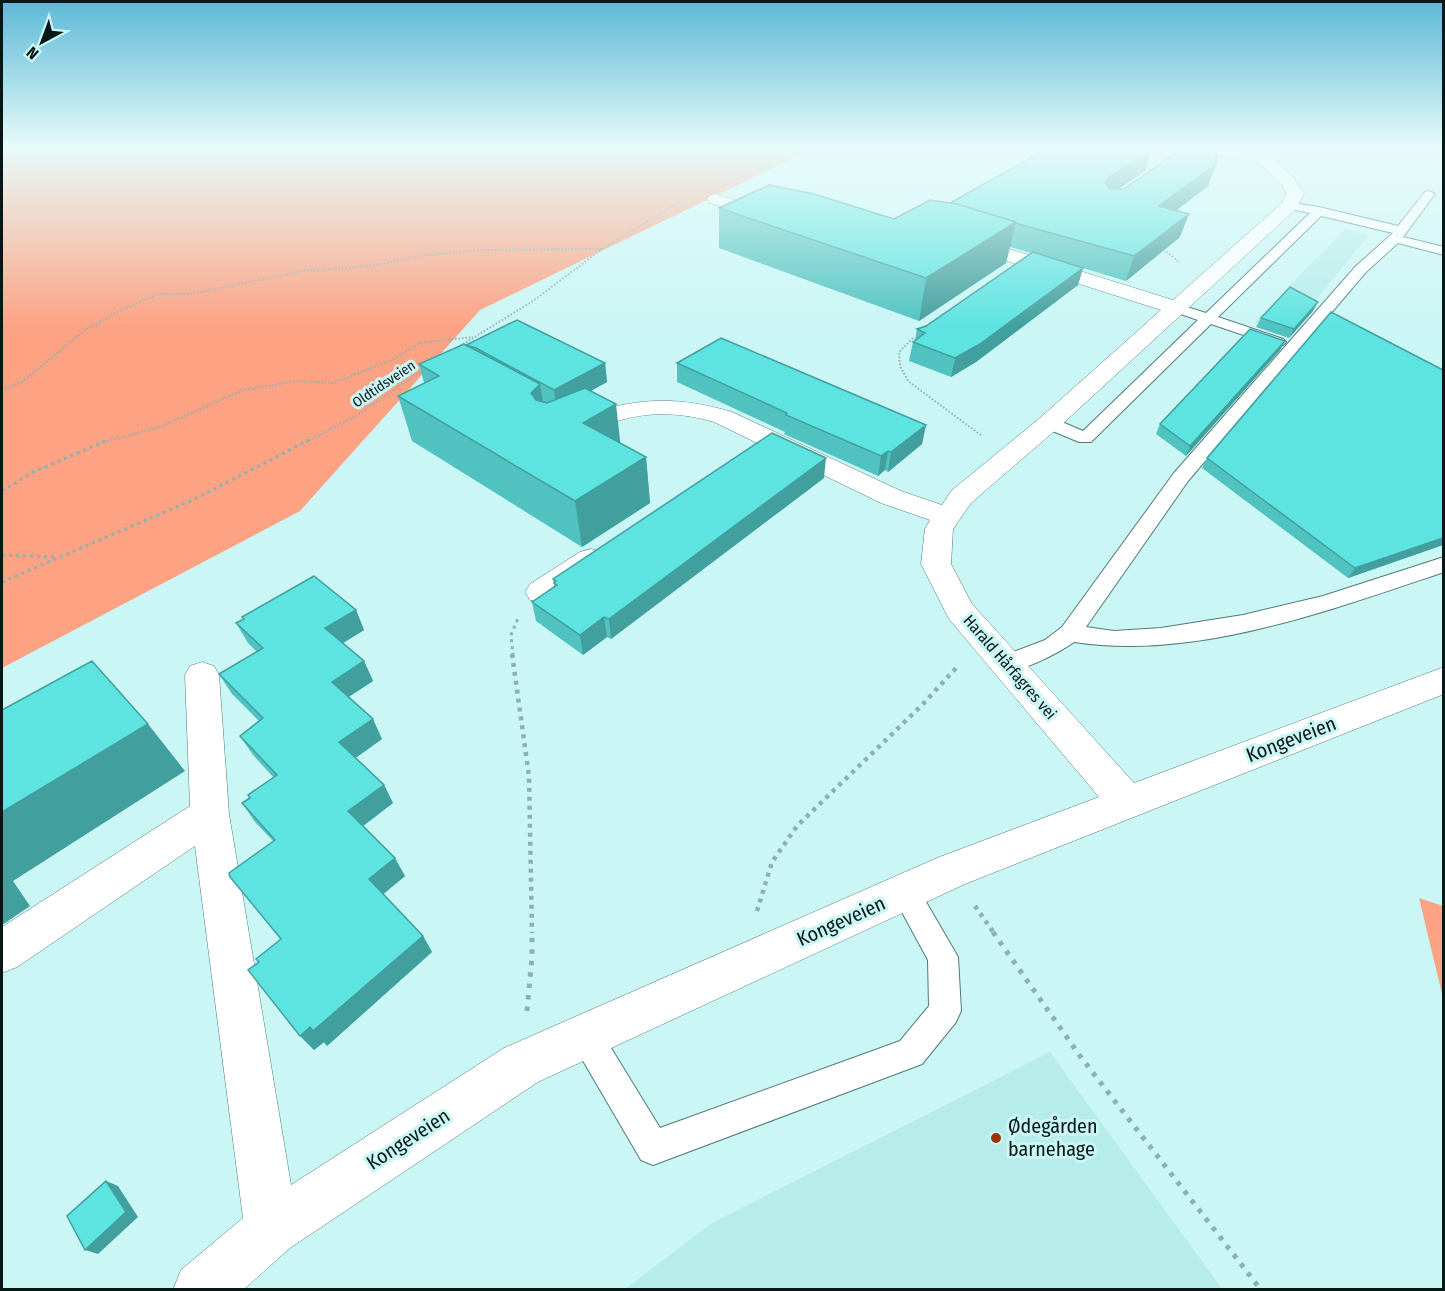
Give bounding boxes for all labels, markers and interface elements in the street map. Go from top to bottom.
north arrow [12,12,72,72]
text: N [23,43,42,63]
street label: Oldtidsveien [349,357,419,411]
street label: Harald Hårfagres vei [959,611,1061,723]
street label: Kongeveien [1243,711,1339,767]
street label: Kongeveien [793,891,889,951]
street label: Kongeveien [362,1103,454,1175]
place label: Ødegården barnehage [1008,1114,1098,1161]
marker: Ødegården barnehage [989,1131,1003,1145]

